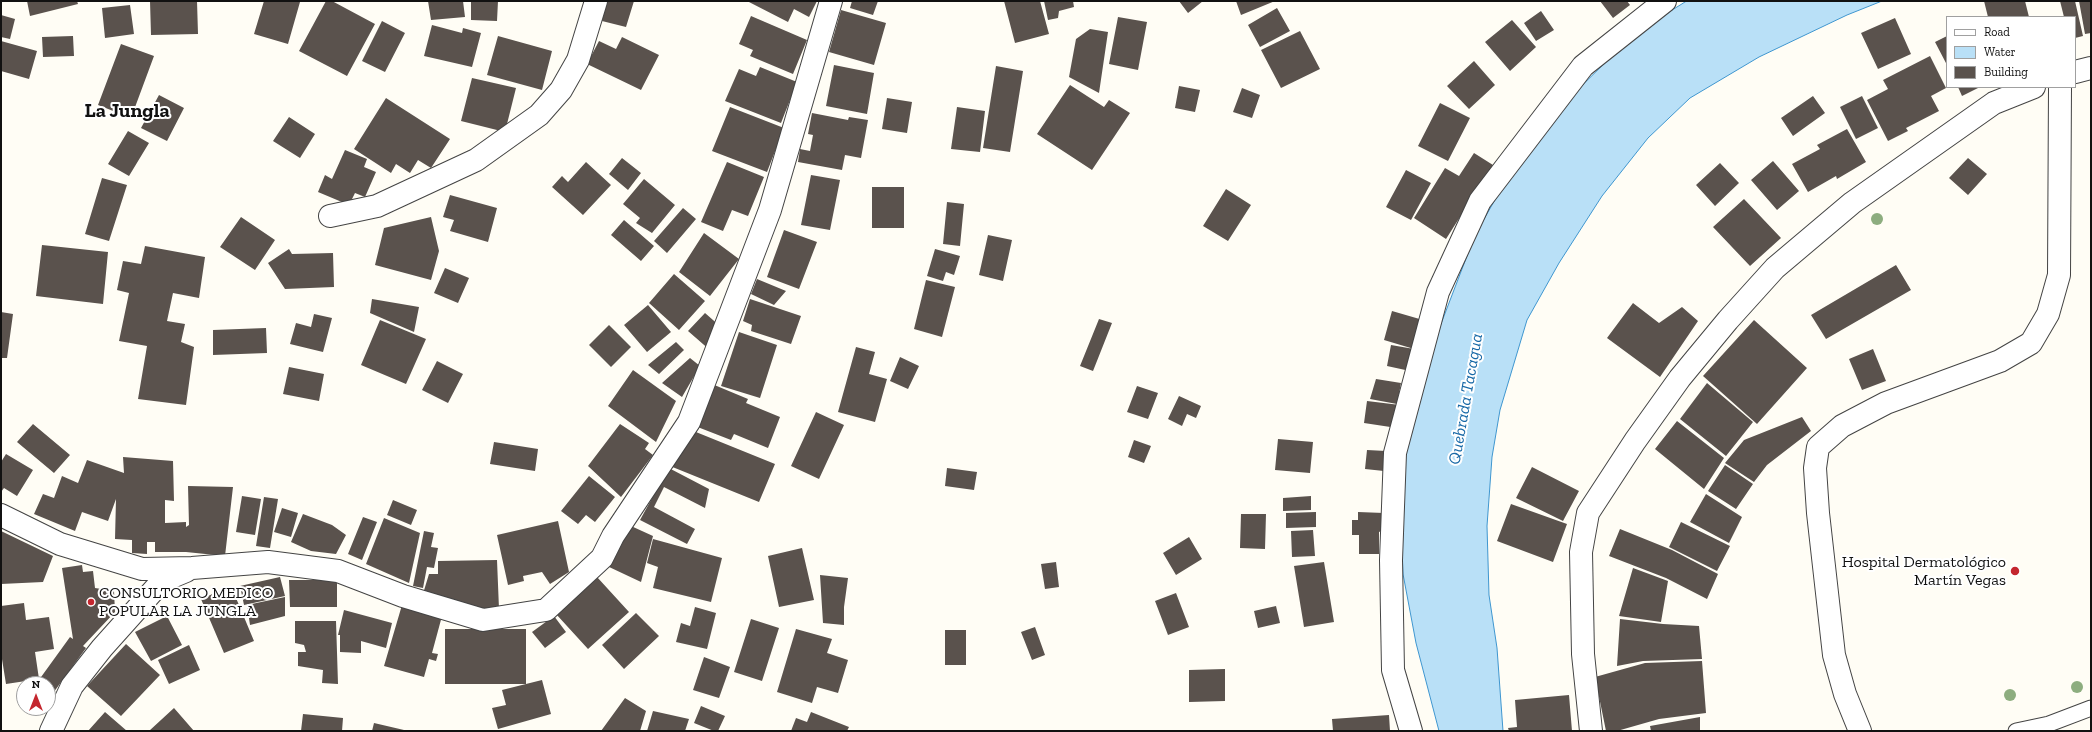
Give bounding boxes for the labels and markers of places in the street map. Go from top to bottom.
place label: Hospital Dermatológico Martín Vegas [1842,552,2006,590]
marker: Hospital Dermatológico Martín Vegas [2009,565,2021,577]
place label: CONSULTORIO MEDICO POPULAR LA JUNGLA [99,583,273,621]
marker: CONSULTORIO MEDICO POPULAR LA JUNGLA [86,597,96,607]

